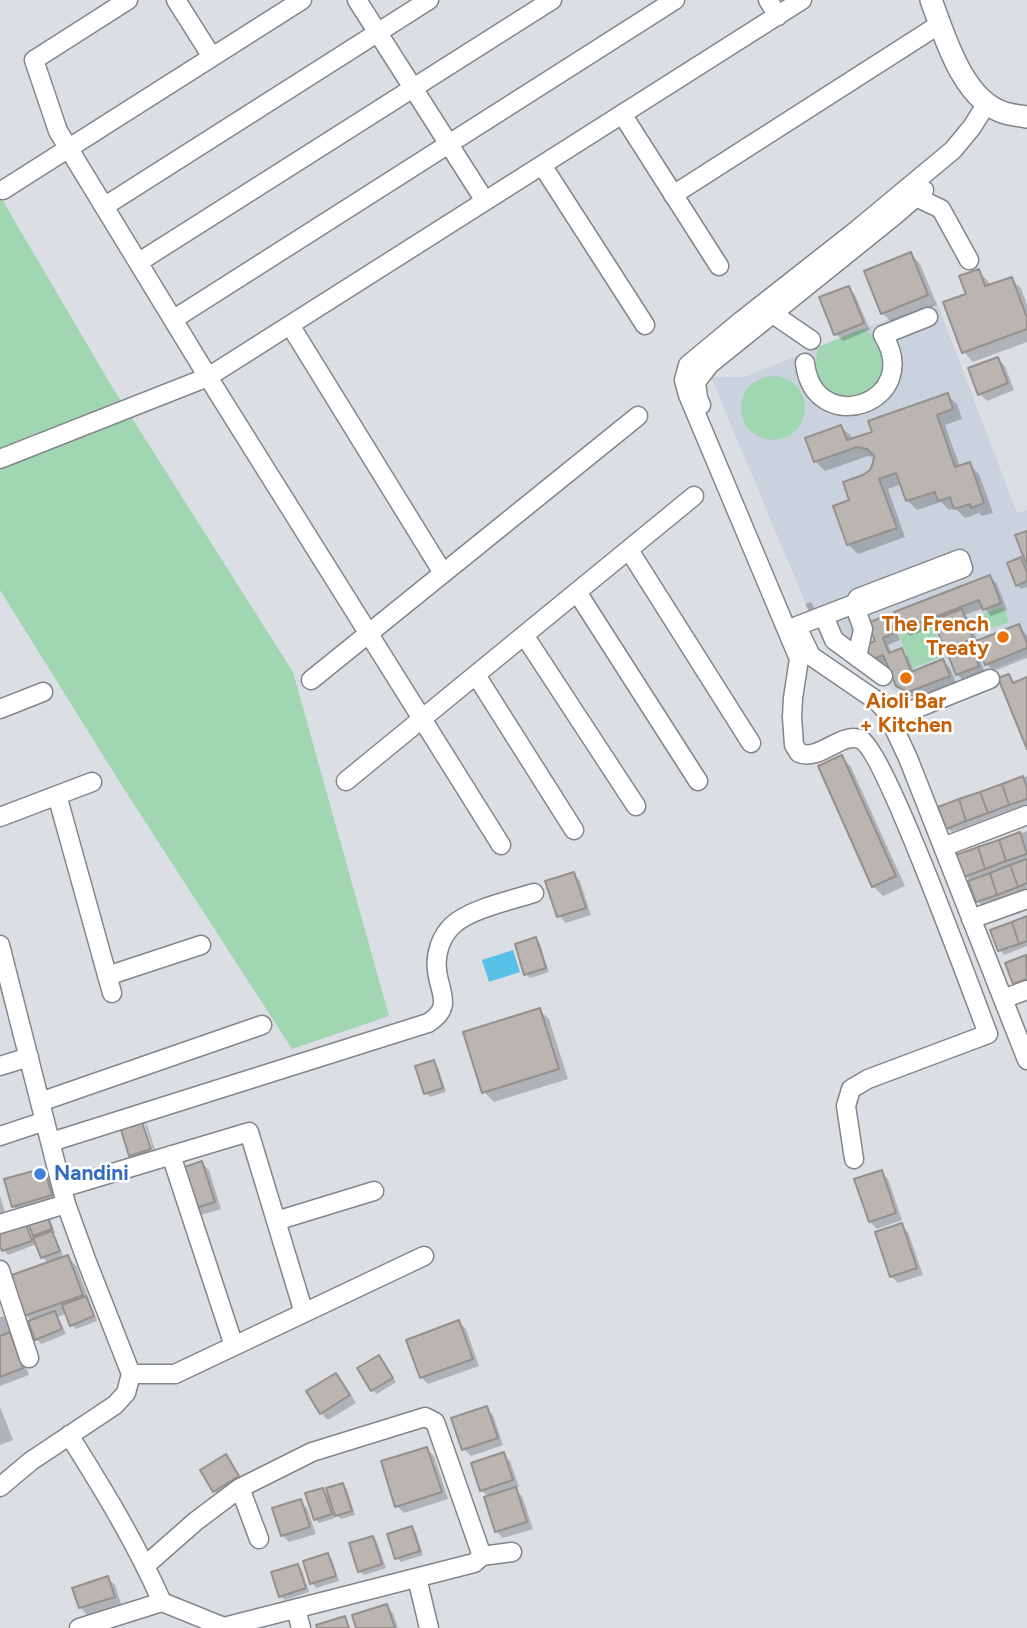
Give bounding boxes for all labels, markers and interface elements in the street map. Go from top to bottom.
place label: The French Treaty [882,612,989,662]
marker: The French Treaty [995,629,1011,645]
marker: Aioli Bar + Kitchen [898,670,914,686]
place label: Aioli Bar + Kitchen [859,689,953,739]
place label: Nandini [54,1161,129,1187]
marker: Nandini [32,1166,48,1182]

